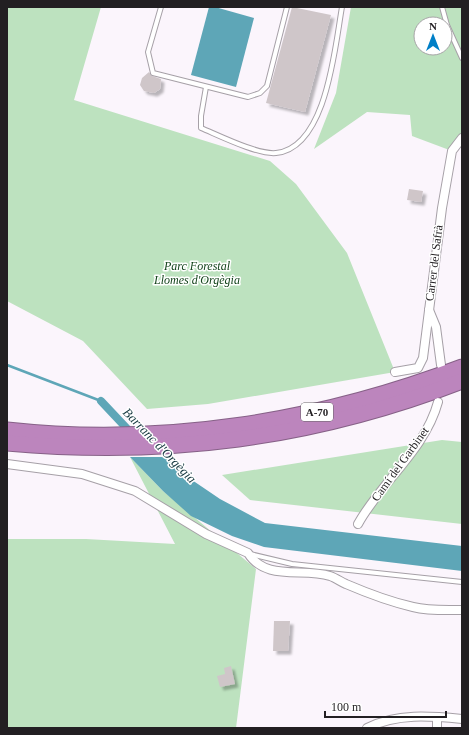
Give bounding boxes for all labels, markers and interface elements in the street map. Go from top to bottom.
north arrow [413,16,453,56]
text: N [429,20,437,32]
street label: Carrer del Safrà [422,223,446,302]
park label: Parc Forestal Llomes d'Orgègia [153,259,240,287]
road number: A-70 [301,403,333,421]
water label: Barranc d'Orgègia [120,405,200,486]
street label: Camí del Garbinet [368,423,432,504]
scale bar [325,693,446,719]
text: 100 m [331,700,362,714]

